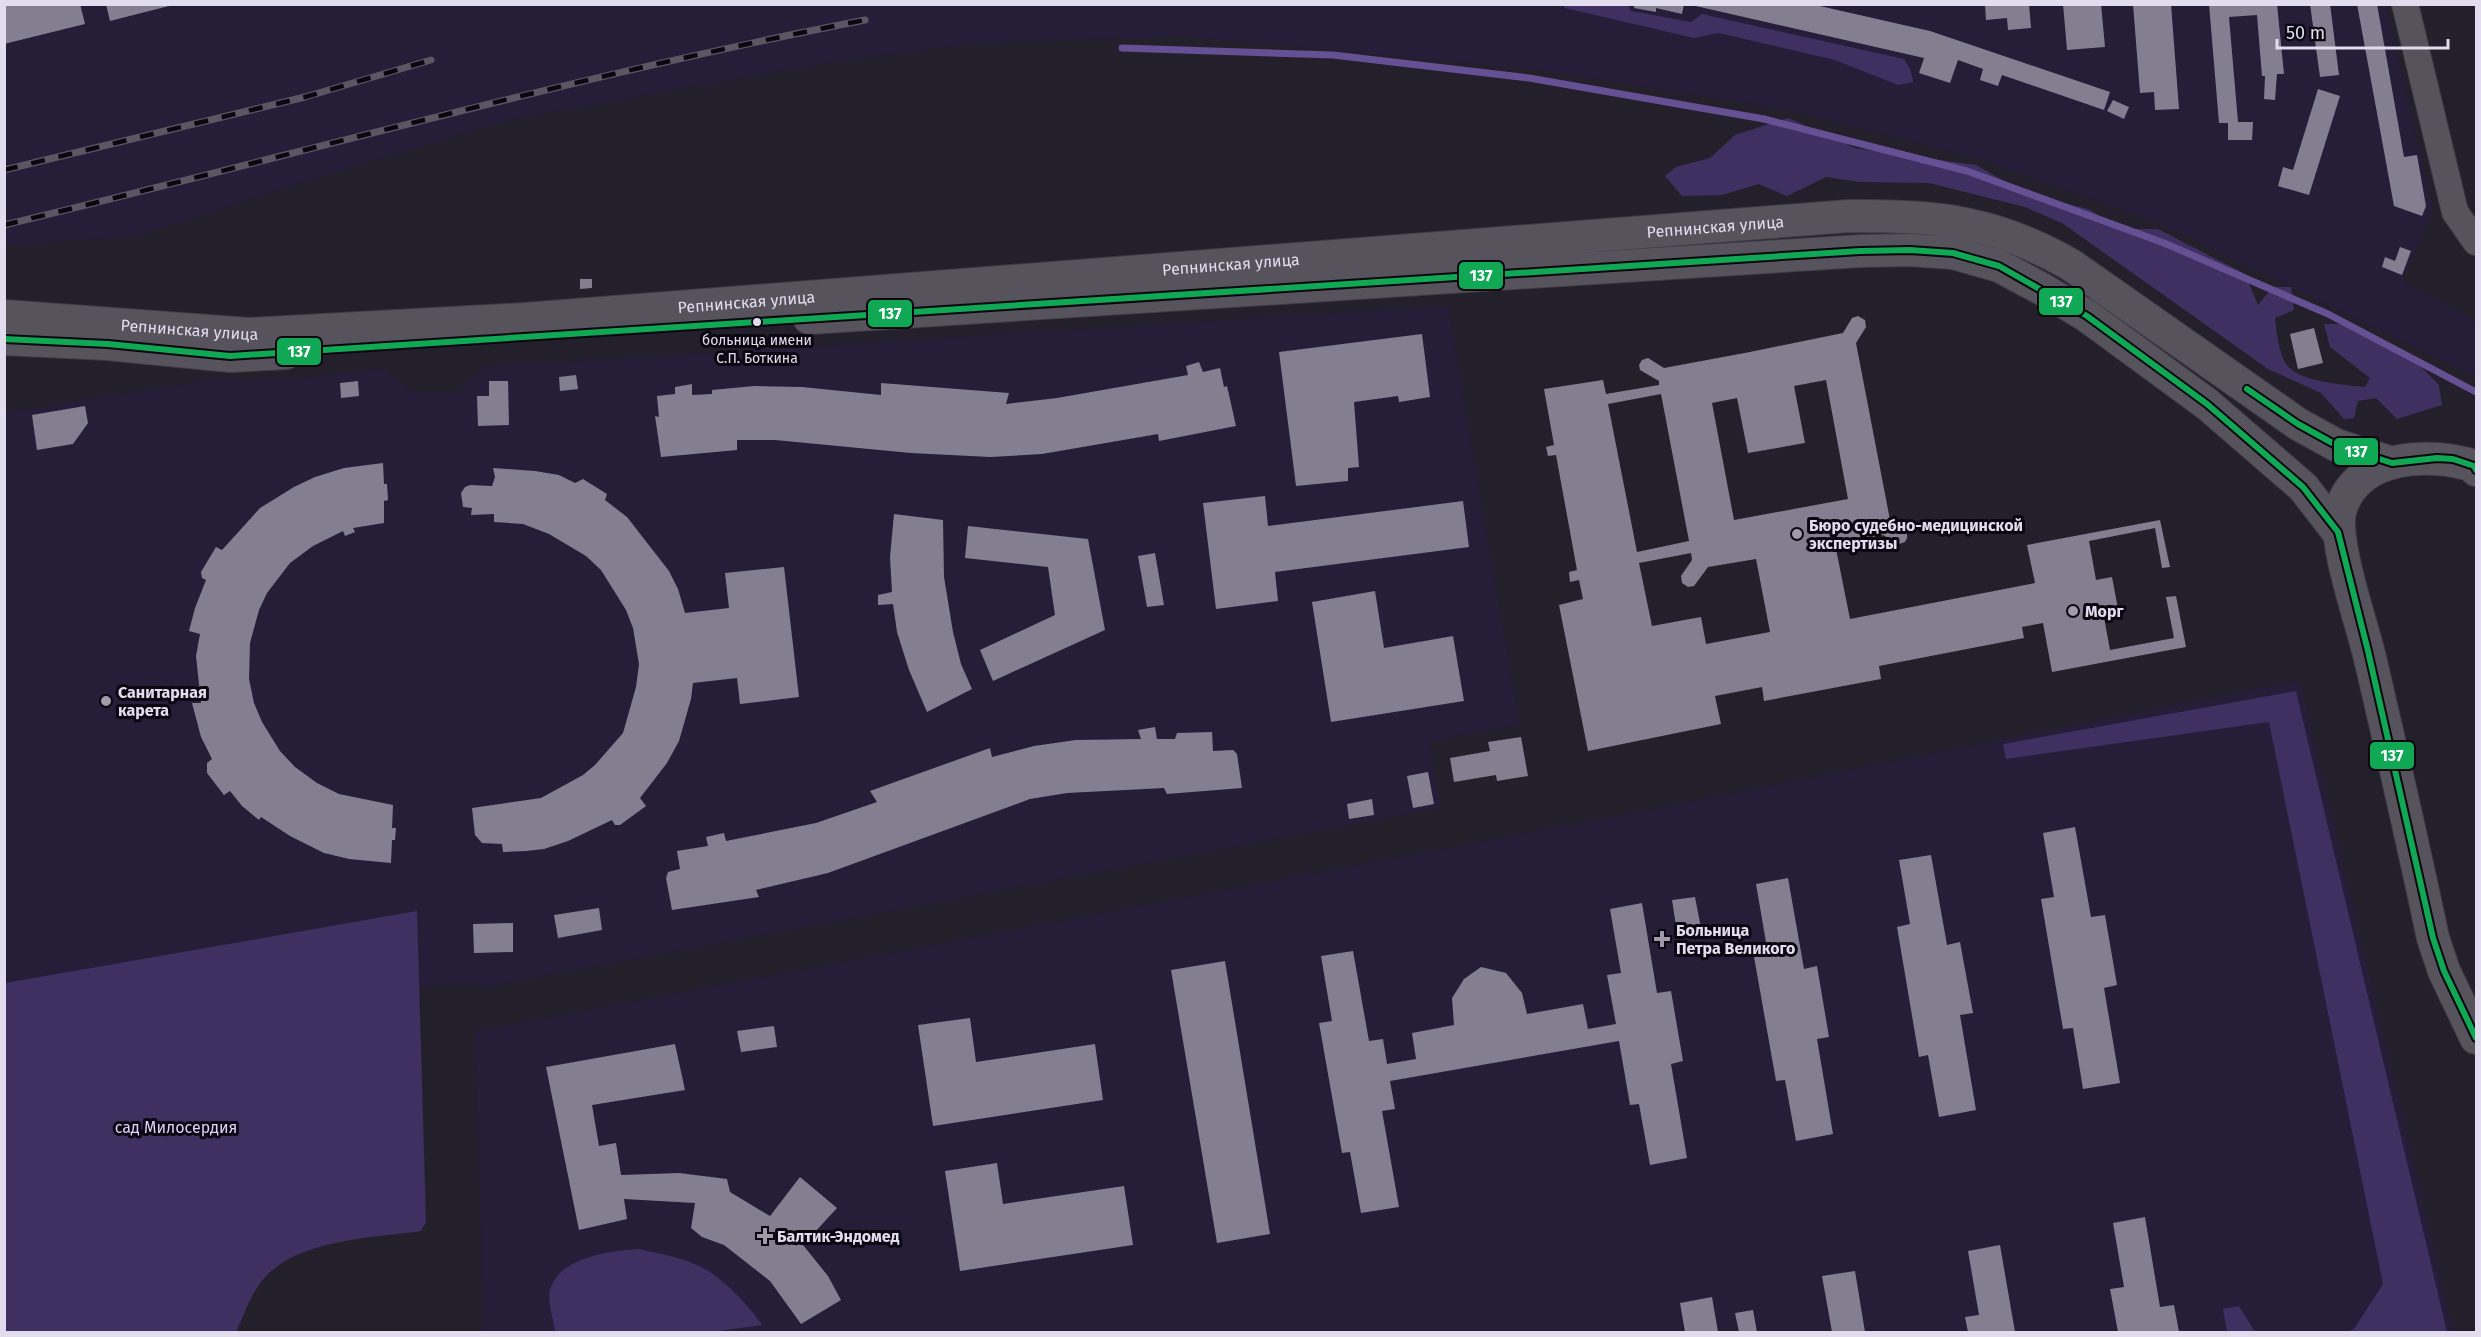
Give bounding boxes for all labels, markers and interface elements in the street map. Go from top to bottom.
scale bar [2277,12,2448,50]
text: 50 m [2286,22,2325,44]
street label: Репнинская улица [1646,212,1785,242]
street label: Репнинская улица [1161,250,1300,279]
line badge: 137 [1458,261,1504,290]
text: 137 [1469,266,1493,285]
street label: Репнинская улица [677,287,816,317]
line badge: 137 [2038,287,2084,316]
text: 137 [2049,292,2073,311]
line badge: 137 [867,299,913,328]
text: 137 [878,304,902,323]
street label: Репнинская улица [120,316,259,344]
marker: больница имени С.П. Боткина [751,316,763,328]
place label: больница имени С.П. Боткина [702,332,812,367]
line badge: 137 [276,337,322,366]
text: 137 [287,342,311,361]
line badge: 137 [2333,437,2379,466]
text: 137 [2344,442,2368,461]
place label: Бюро судебно-медицинской экспертизы [1809,516,2023,553]
marker: Бюро судебно-медицинской экспертизы [1790,527,1804,541]
place label: Морг [2085,602,2124,621]
marker: Морг [2066,604,2080,618]
place label: Санитарная карета [118,683,207,720]
marker: Санитарная карета [99,694,113,708]
line badge: 137 [2369,741,2415,770]
text: 137 [2380,746,2404,765]
place label: Больница Петра Великого [1676,921,1795,958]
marker: Больница Петра Великого [1653,930,1671,948]
park label: сад Милосердия [115,1118,237,1137]
place label: Балтик-Эндомед [777,1227,899,1246]
marker: Балтик-Эндомед [758,1229,772,1243]

